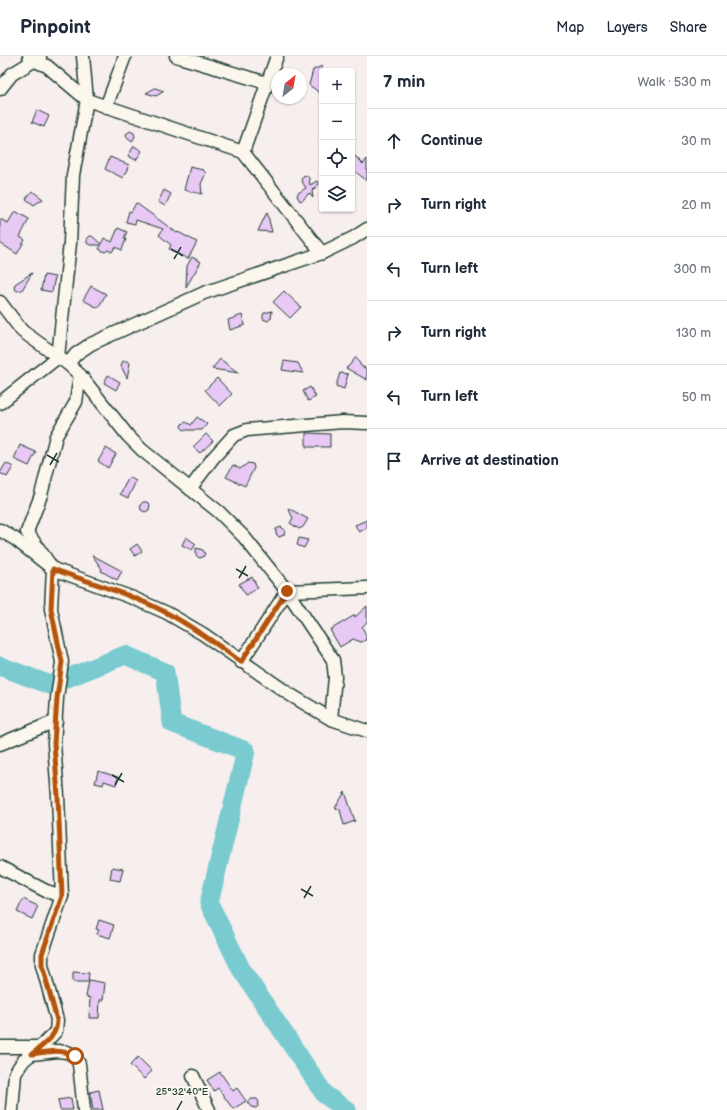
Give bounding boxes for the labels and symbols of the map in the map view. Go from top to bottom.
north arrow [271,68,307,104]
route end [278,582,296,600]
route start [66,1047,84,1065]
text: 25°32'40"E [156,1086,209,1098]

